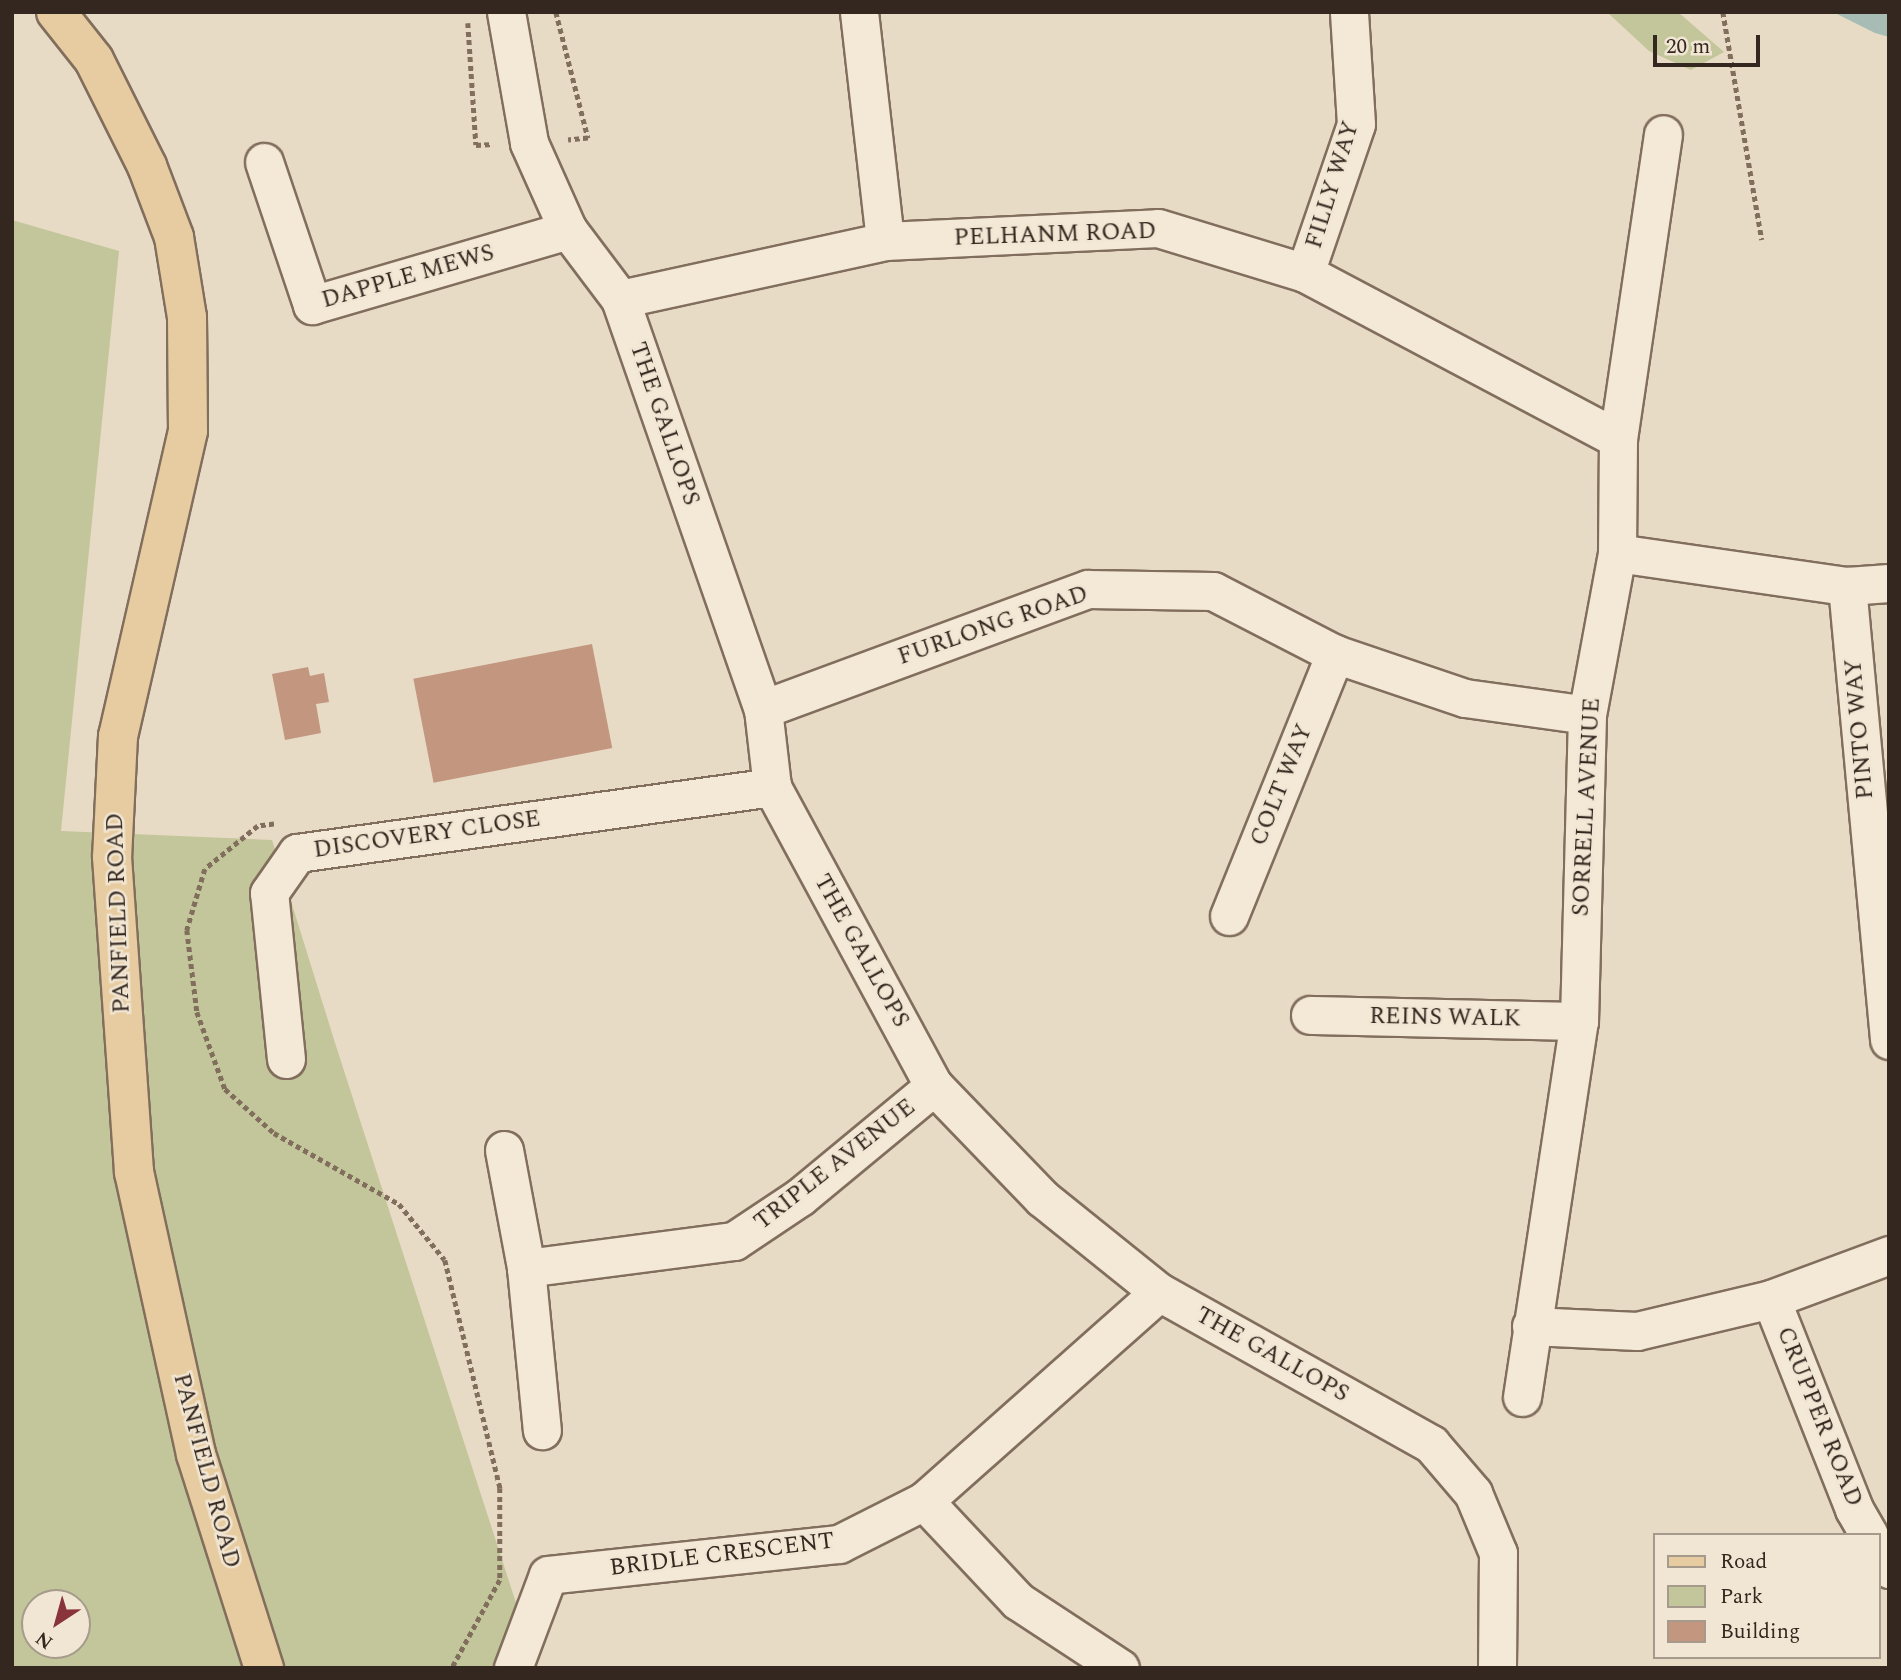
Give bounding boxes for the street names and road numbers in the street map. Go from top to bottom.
street label: FILLY WAY [1300,118,1366,252]
street label: PELHANM ROAD [953,217,1157,253]
street label: DAPPLE MEWS [318,239,498,315]
street label: THE GALLOPS [623,339,705,509]
street label: FURLONG ROAD [894,580,1092,672]
street label: PINTO WAY [1839,657,1881,801]
street label: SORRELL AVENUE [1567,697,1607,917]
street label: COLT WAY [1245,720,1319,850]
street label: DISCOVERY CLOSE [312,805,542,865]
street label: PANFIELD ROAD [101,812,137,1014]
street label: THE GALLOPS [807,869,915,1033]
street label: REINS WALK [1369,1002,1521,1034]
street label: TRIPLE AVENUE [749,1093,921,1237]
street label: THE GALLOPS [1190,1301,1354,1409]
street label: CRUPPER ROAD [1770,1323,1868,1511]
street label: PANFIELD ROAD [166,1370,246,1572]
street label: BRIDLE CRESCENT [608,1527,836,1583]

